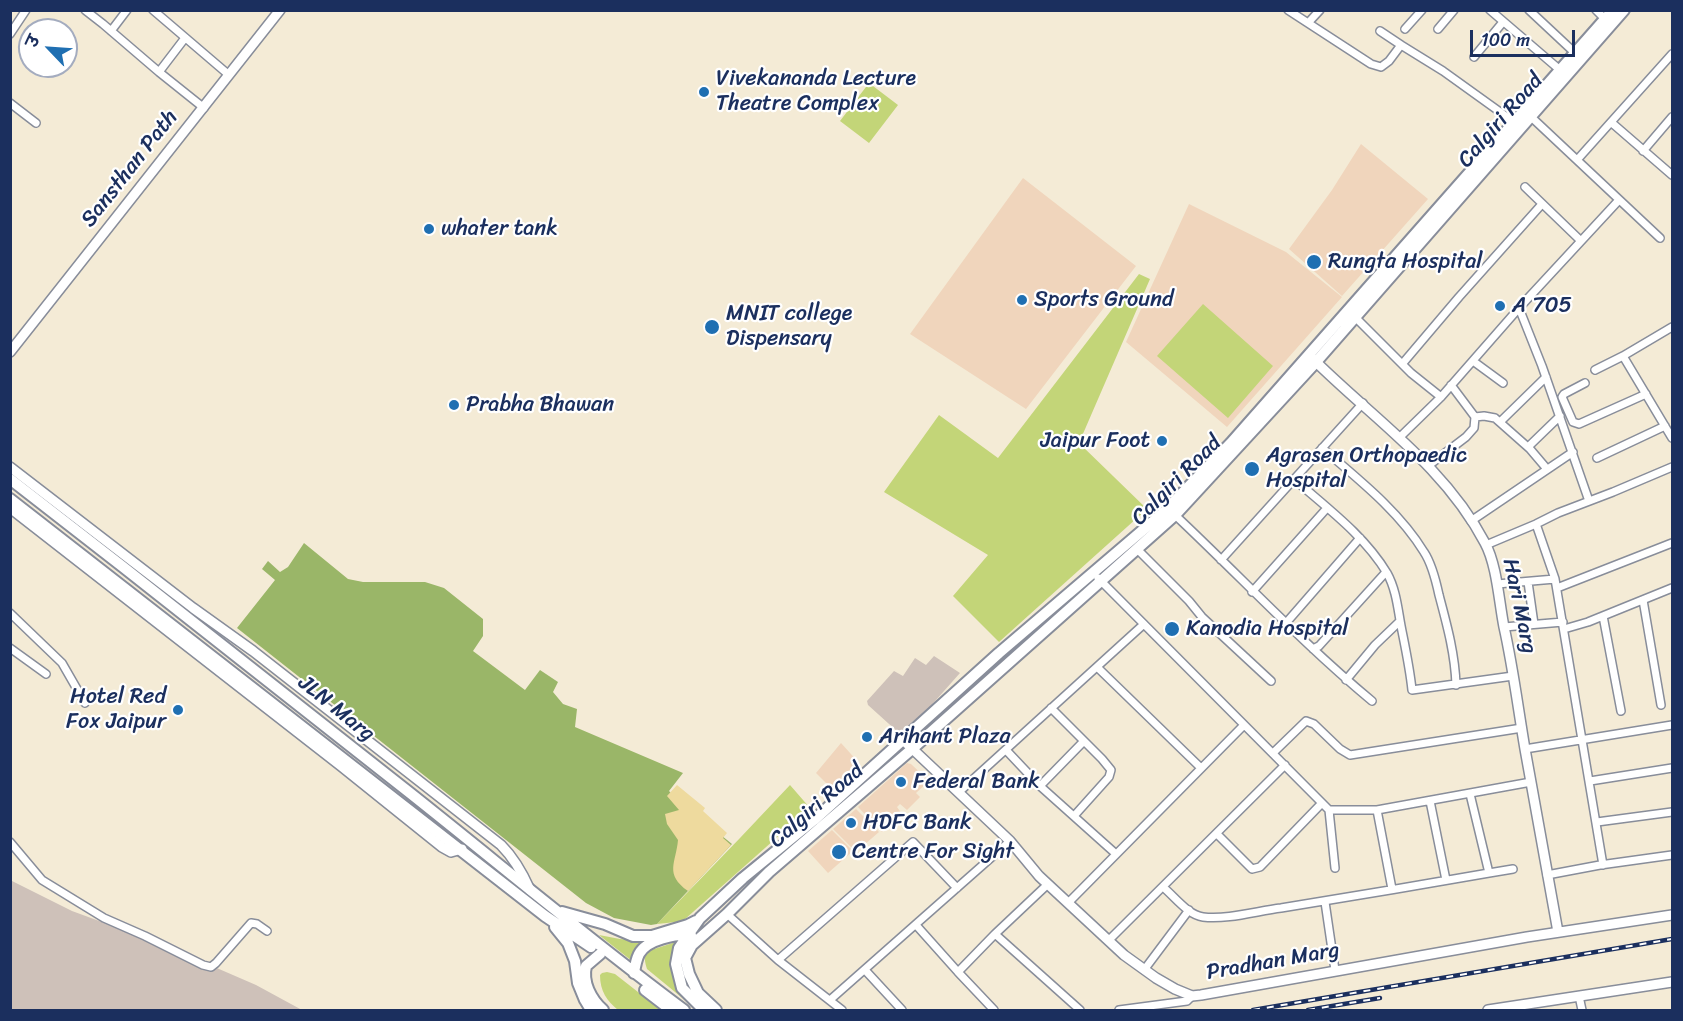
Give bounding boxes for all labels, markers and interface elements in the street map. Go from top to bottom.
north arrow [18,18,78,78]
scale bar [1473,18,1578,56]
text: 100 m [1481,24,1530,56]
text: उ [18,30,48,52]
place label: Vivekananda Lecture Theatre Complex [716,66,916,118]
street label: Calgiri Road [1453,68,1549,174]
marker: Vivekananda Lecture Theatre Complex [697,85,711,99]
street label: Sansthan Path [76,105,184,233]
place label: whater tank [441,216,558,242]
marker: whater tank [422,222,436,236]
place label: Rungta Hospital [1328,249,1482,275]
marker: Rungta Hospital [1305,253,1323,271]
place label: Sports Ground [1034,287,1173,313]
marker: Sports Ground [1015,293,1029,307]
place label: A 705 [1512,293,1572,319]
marker: A 705 [1493,299,1507,313]
place label: MNIT college Dispensary [726,301,852,352]
marker: MNIT college Dispensary [703,318,721,336]
place label: Prabha Bhawan [466,392,614,418]
marker: Prabha Bhawan [447,398,461,412]
place label: Jaipur Foot [1040,428,1150,454]
street label: Calgiri Road [1127,431,1227,531]
marker: Jaipur Foot [1155,434,1169,448]
place label: Agrasen Orthopaedic Hospital [1266,443,1467,494]
marker: Agrasen Orthopaedic Hospital [1243,460,1261,478]
street label: Hari Marg [1496,556,1542,656]
place label: Kanodia Hospital [1186,616,1349,642]
marker: Kanodia Hospital [1163,620,1181,638]
street label: JLN Marg [292,670,380,748]
place label: Hotel Red Fox Jaipur [66,684,166,736]
marker: Hotel Red Fox Jaipur [171,703,185,717]
place label: Arihant Plaza [879,724,1011,750]
marker: Arihant Plaza [860,730,874,744]
street label: Calgiri Road [764,758,870,854]
place label: Federal Bank [913,769,1040,795]
marker: Federal Bank [894,775,908,789]
place label: HDFC Bank [863,810,972,836]
marker: HDFC Bank [844,816,858,830]
place label: Centre For Sight [852,839,1014,865]
marker: Centre For Sight [830,843,848,861]
street label: Pradhan Marg [1205,937,1341,987]

